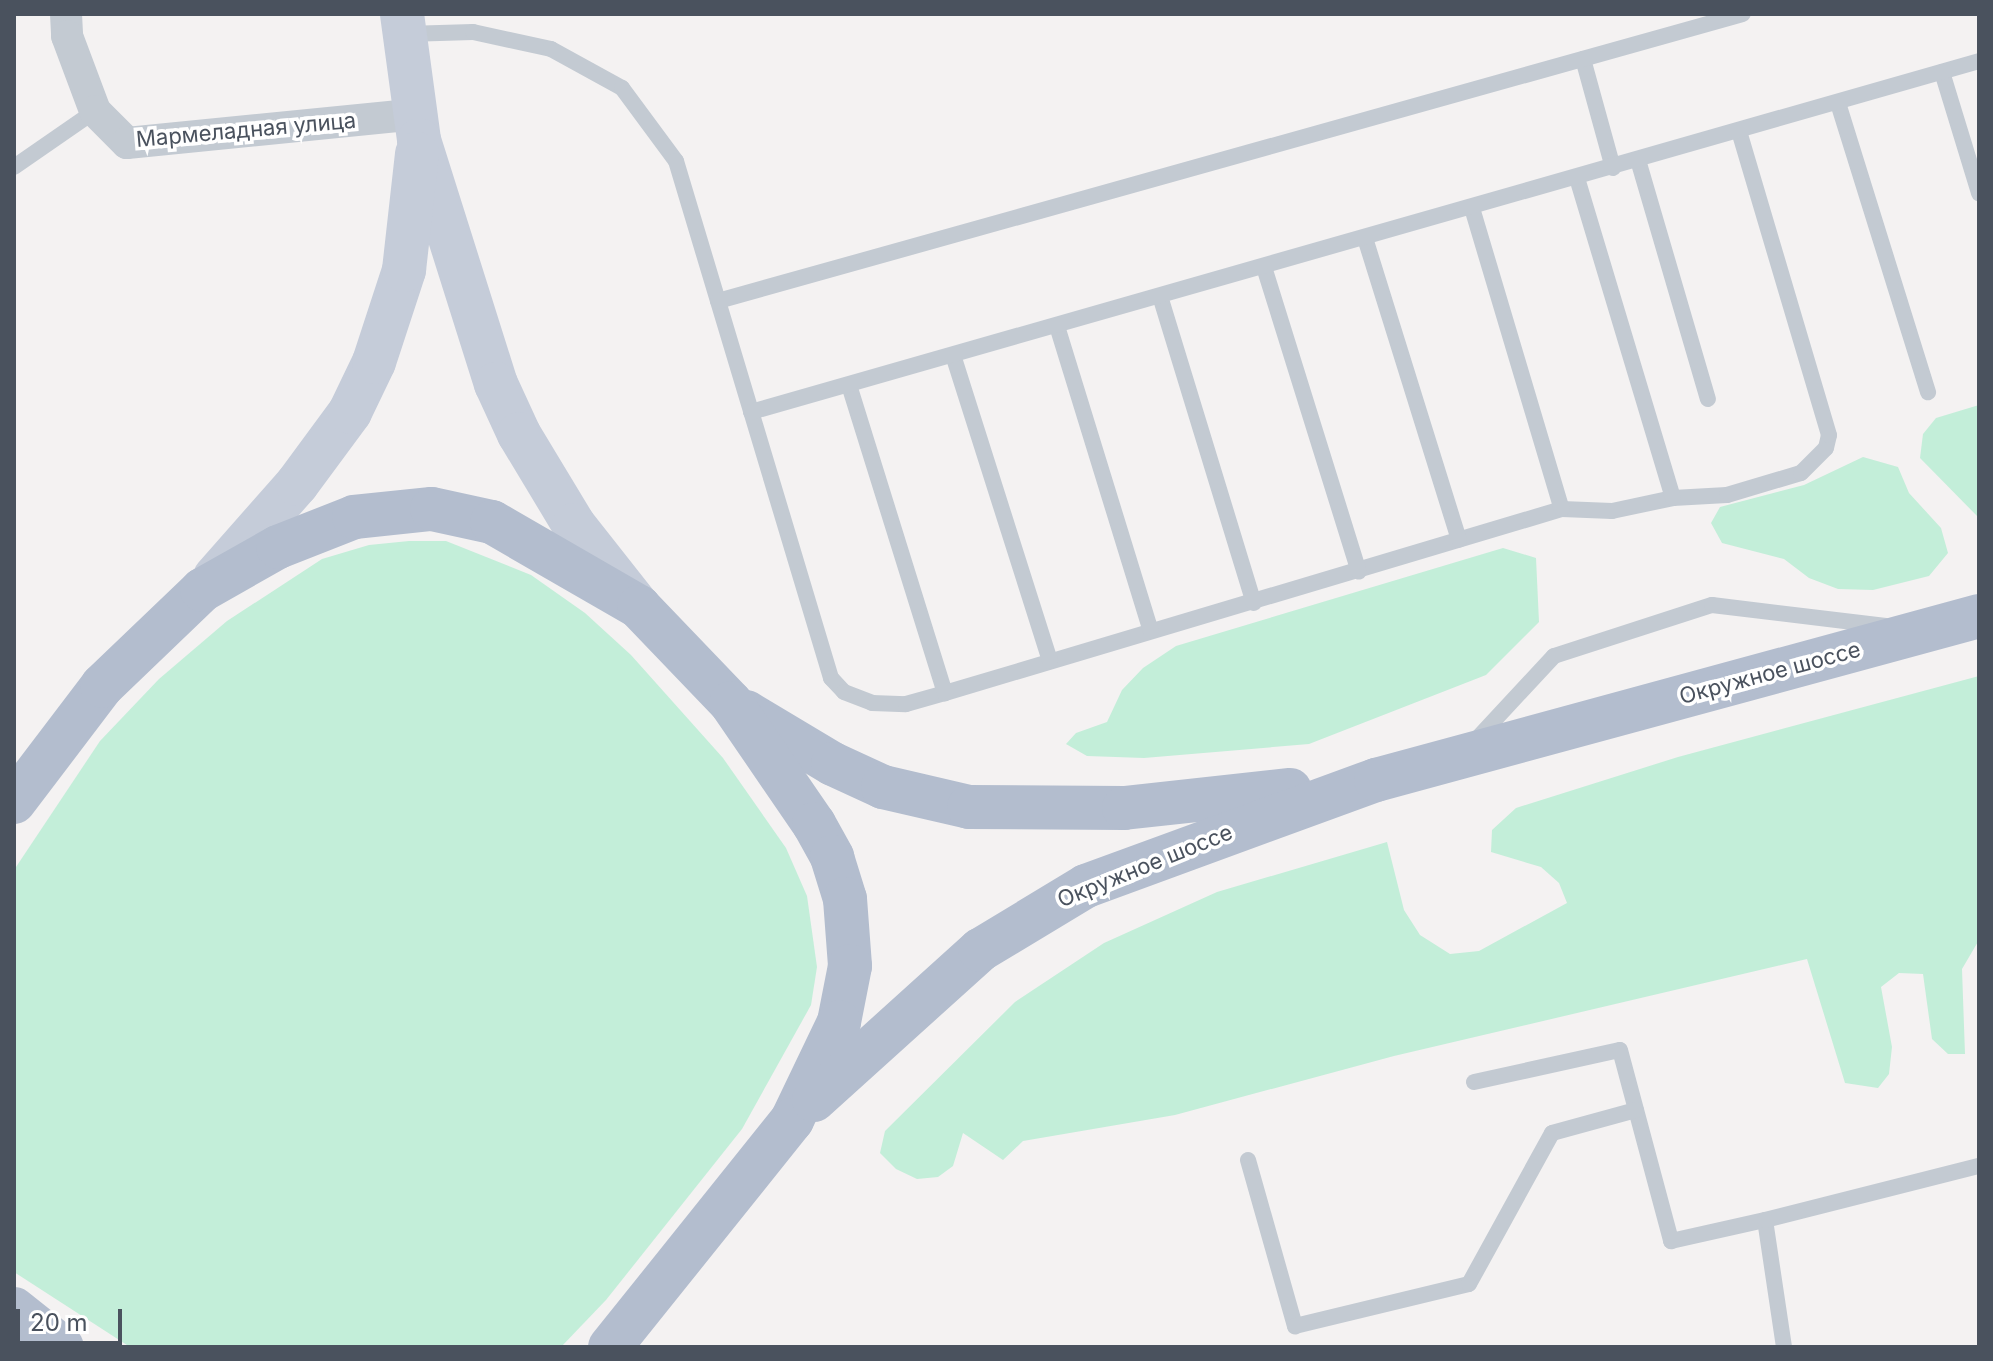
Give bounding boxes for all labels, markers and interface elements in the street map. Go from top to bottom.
street label: Мармеладная улица [135,107,357,153]
street label: Окружное шоссе [1677,636,1863,710]
street label: Окружное шоссе [1054,819,1236,913]
scale bar [20,1293,126,1343]
text: 20 m [30,1308,88,1337]

